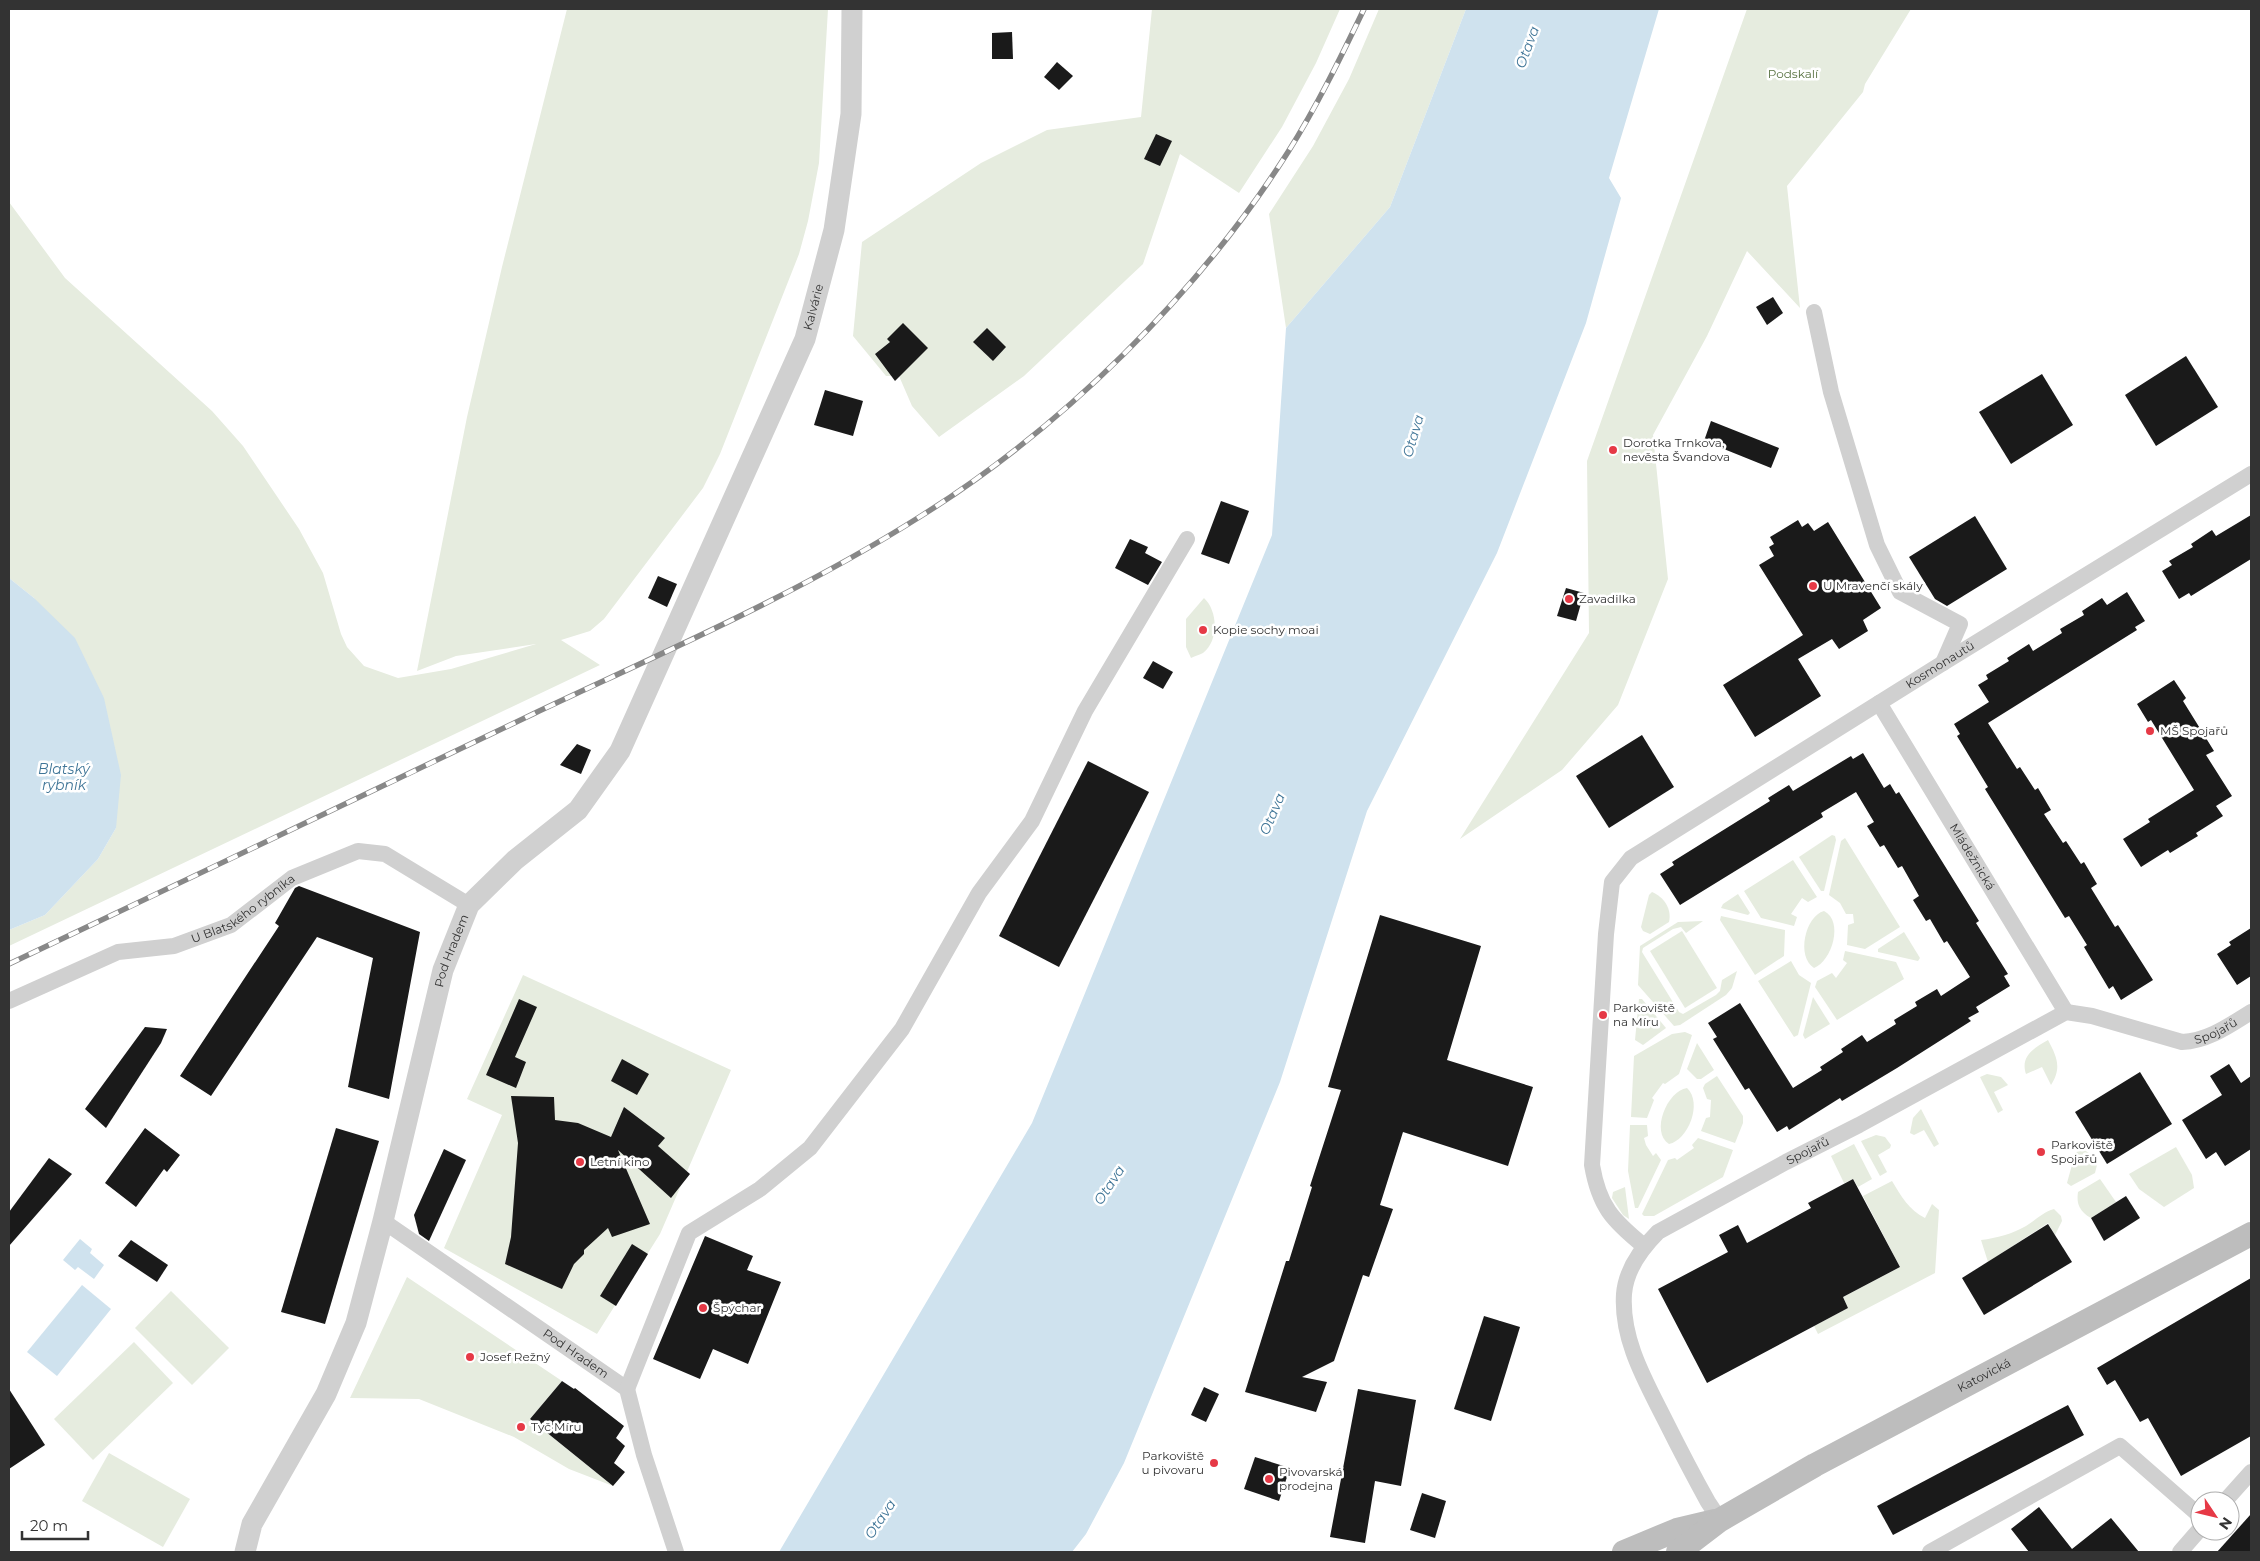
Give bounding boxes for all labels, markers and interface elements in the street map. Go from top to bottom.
water label: Otava [1511,23,1543,71]
park label: Podskalí [1768,66,1819,81]
street label: Kalvárie [800,282,826,332]
water label: Otava [1398,413,1428,459]
place label: Dorotka Trnkova, nevěsta Švandova [1623,435,1730,464]
marker: Dorotka Trnkova, nevěsta Švandova [1607,444,1619,456]
place label: U Mravenčí skály [1823,578,1923,593]
marker: U Mravenčí skály [1807,580,1819,592]
place label: Zavadilka [1579,591,1636,606]
marker: Zavadilka [1563,593,1575,605]
place label: Kopie sochy moai [1213,622,1319,637]
marker: Kopie sochy moai [1197,624,1209,636]
street label: Kosmonautů [1903,638,1977,692]
place label: MŠ Spojařů [2160,723,2228,738]
marker: MŠ Spojařů [2144,725,2156,737]
water label: Blatský rybník [38,760,91,794]
water label: Otava [1255,790,1289,838]
street label: Mládežnická [1947,821,1999,893]
street label: U Blatského rybníka [189,871,298,946]
street label: Pod Hradem [431,912,471,989]
place label: Parkoviště na Míru [1613,1000,1675,1029]
marker: Parkoviště na Míru [1597,1009,1609,1021]
street label: Spojařů [2192,1014,2240,1047]
street label: Spojařů [1784,1133,1832,1168]
place label: Parkoviště Spojařů [2051,1137,2113,1166]
marker: Parkoviště Spojařů [2035,1146,2047,1158]
place label: Letní kino [590,1154,650,1169]
marker: Letní kino [574,1156,586,1168]
water label: Otava [1090,1162,1128,1208]
place label: Špýchar [713,1300,762,1315]
marker: Špýchar [697,1302,709,1314]
street label: Pod Hradem [540,1325,612,1381]
place label: Josef Režný [479,1349,551,1364]
marker: Josef Režný [464,1351,476,1363]
street label: Katovická [1955,1355,2013,1395]
place label: Tyč Míru [531,1419,582,1434]
marker: Tyč Míru [515,1421,527,1433]
place label: Parkoviště u pivovaru [1142,1448,1204,1477]
marker: Parkoviště u pivovaru [1208,1457,1220,1469]
place label: Pivovarská prodejna [1279,1464,1343,1493]
marker: Pivovarská prodejna [1263,1473,1275,1485]
north arrow [2190,1491,2240,1541]
water label: Otava [860,1496,900,1542]
scale bar [22,1508,89,1540]
text: N [2215,1514,2236,1533]
text: 20 m [30,1516,68,1535]

